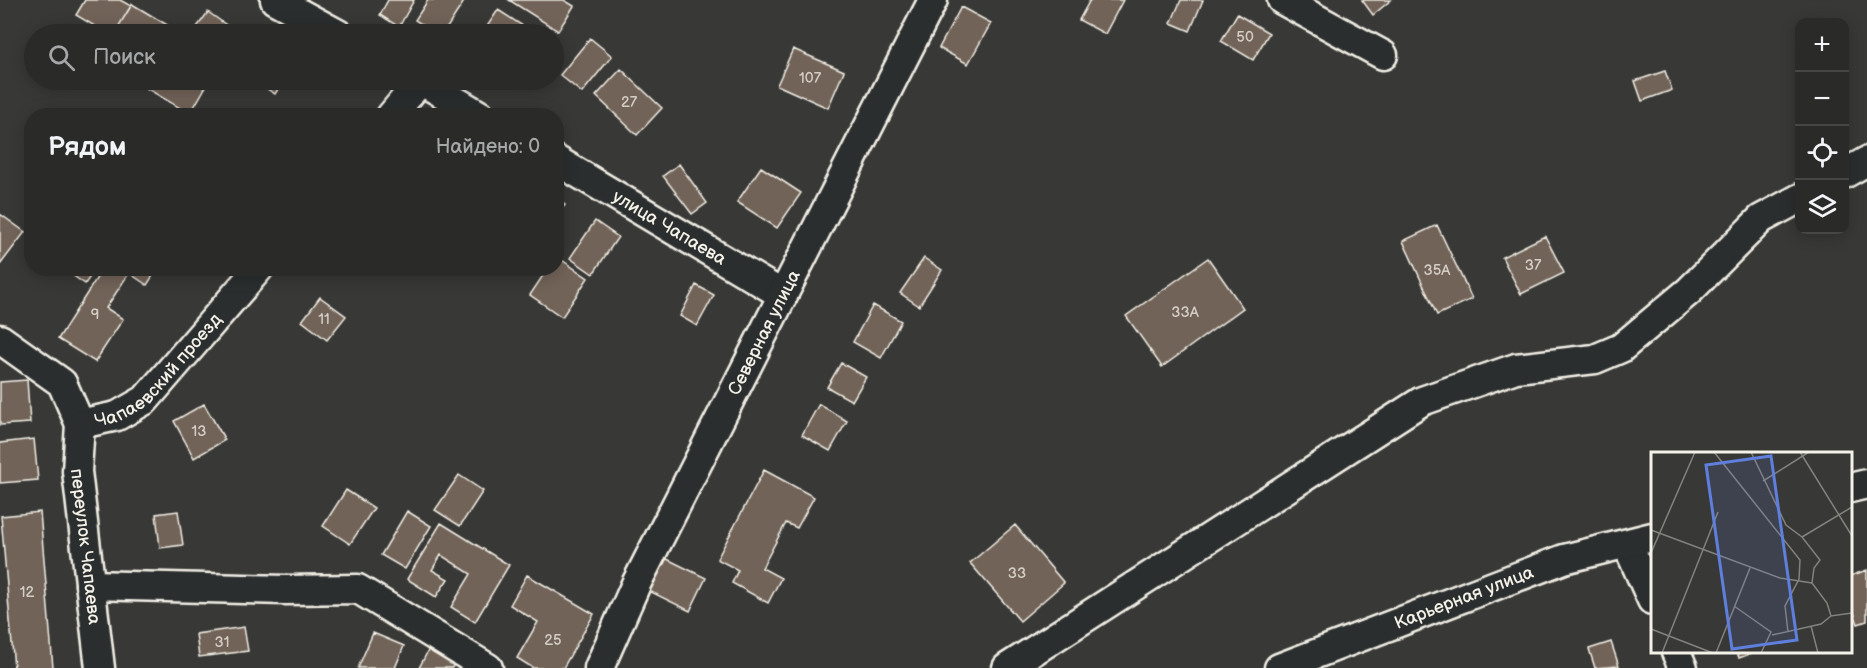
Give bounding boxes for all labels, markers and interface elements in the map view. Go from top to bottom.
map controls [1795,18,1849,234]
button: + [1795,18,1849,72]
search box [24,24,564,90]
house number: 50 [1236,28,1254,47]
icon: search [45,41,78,74]
text: Поиск [93,44,156,71]
house number: 107 [799,69,822,88]
button: − [1795,72,1849,126]
house number: 27 [621,93,638,112]
button: locate [1795,126,1849,180]
text: Рядом [48,132,126,163]
text: Найдено: 0 [436,135,540,159]
button: layers [1795,180,1849,234]
street label: улица Чапаева [609,186,730,270]
house number: 37 [1525,256,1542,275]
house number: 35А [1424,261,1451,280]
street label: Северная улица [723,266,805,398]
house number: 33А [1171,303,1200,322]
house number: 9 [91,305,99,324]
street label: Чапаевский проезд [92,309,226,431]
house number: 11 [318,310,330,329]
house number: 13 [191,422,207,441]
inset map [1651,452,1852,653]
street label: переулок Чапаева [66,467,105,626]
street label: Карьерная улица [1391,561,1537,633]
house number: 33 [1008,564,1026,583]
house number: 12 [20,583,34,602]
house number: 25 [544,631,562,650]
house number: 31 [214,633,230,652]

